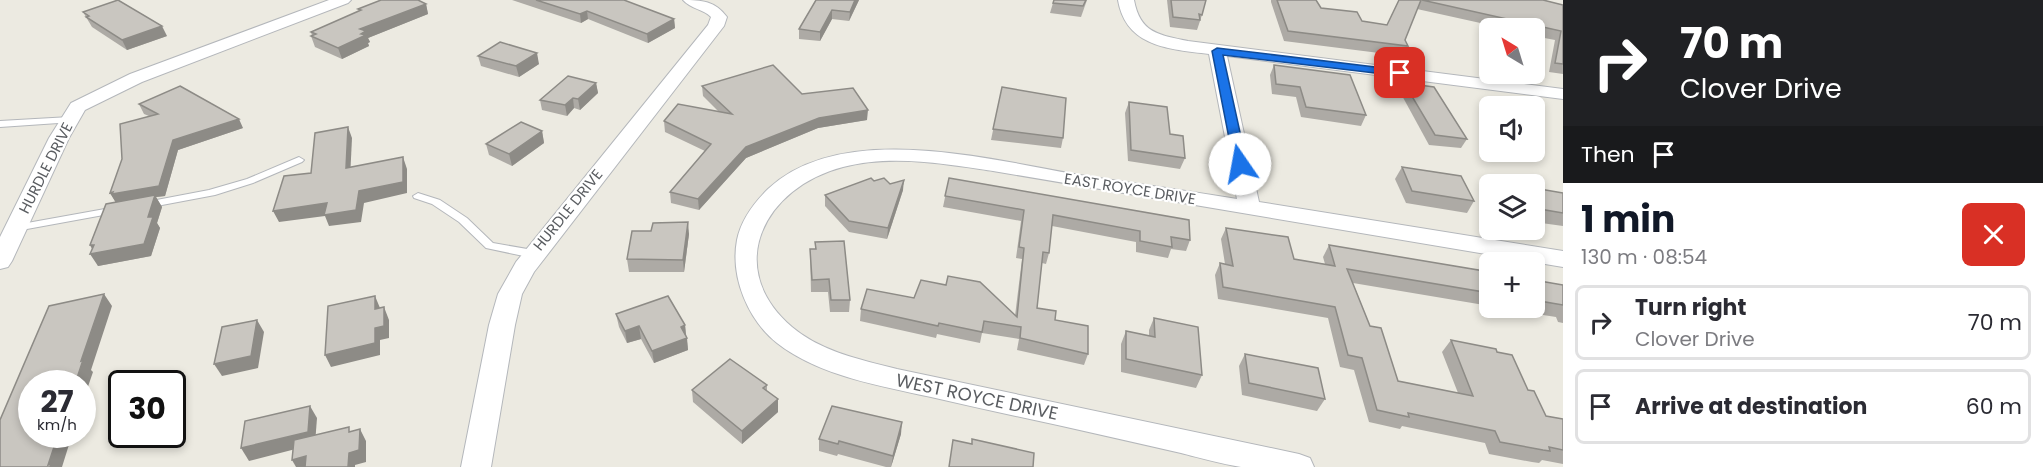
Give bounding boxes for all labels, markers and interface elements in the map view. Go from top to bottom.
text: 70 m [1680,14,1783,73]
north arrow [1479,18,1545,84]
map controls [1479,18,1545,318]
icon: right [1581,24,1659,102]
pin [1374,47,1425,98]
icon: arrive [1383,56,1416,89]
text: Clover Drive [1680,70,1842,107]
button: sound [1479,96,1545,162]
street label: HURDLE DRIVE [14,119,78,217]
position arrow [1208,132,1272,196]
icon: arrive [1647,138,1680,171]
text: Then [1581,139,1635,170]
street label: HURDLE DRIVE [528,164,607,255]
street label: EAST ROYCE DRIVE [1063,168,1197,209]
button: layers [1479,174,1545,240]
text: 1 min [1581,194,1675,245]
button: close [1962,203,2025,266]
text: 130 m · 08:54 [1581,243,1707,271]
button: + [1479,252,1545,318]
text: Turn right [1635,292,1746,323]
icon: right [1584,306,1617,339]
text: 70 m [1968,307,2022,338]
text: Clover Drive [1635,325,1755,353]
street label: WEST ROYCE DRIVE [894,367,1060,426]
speed limit sign: 30 [108,370,186,448]
text: 27 [40,380,74,423]
icon: arrive [1584,390,1617,423]
text: Arrive at destination [1635,391,1867,422]
text: 60 m [1966,391,2022,422]
text: km/h [37,414,77,435]

